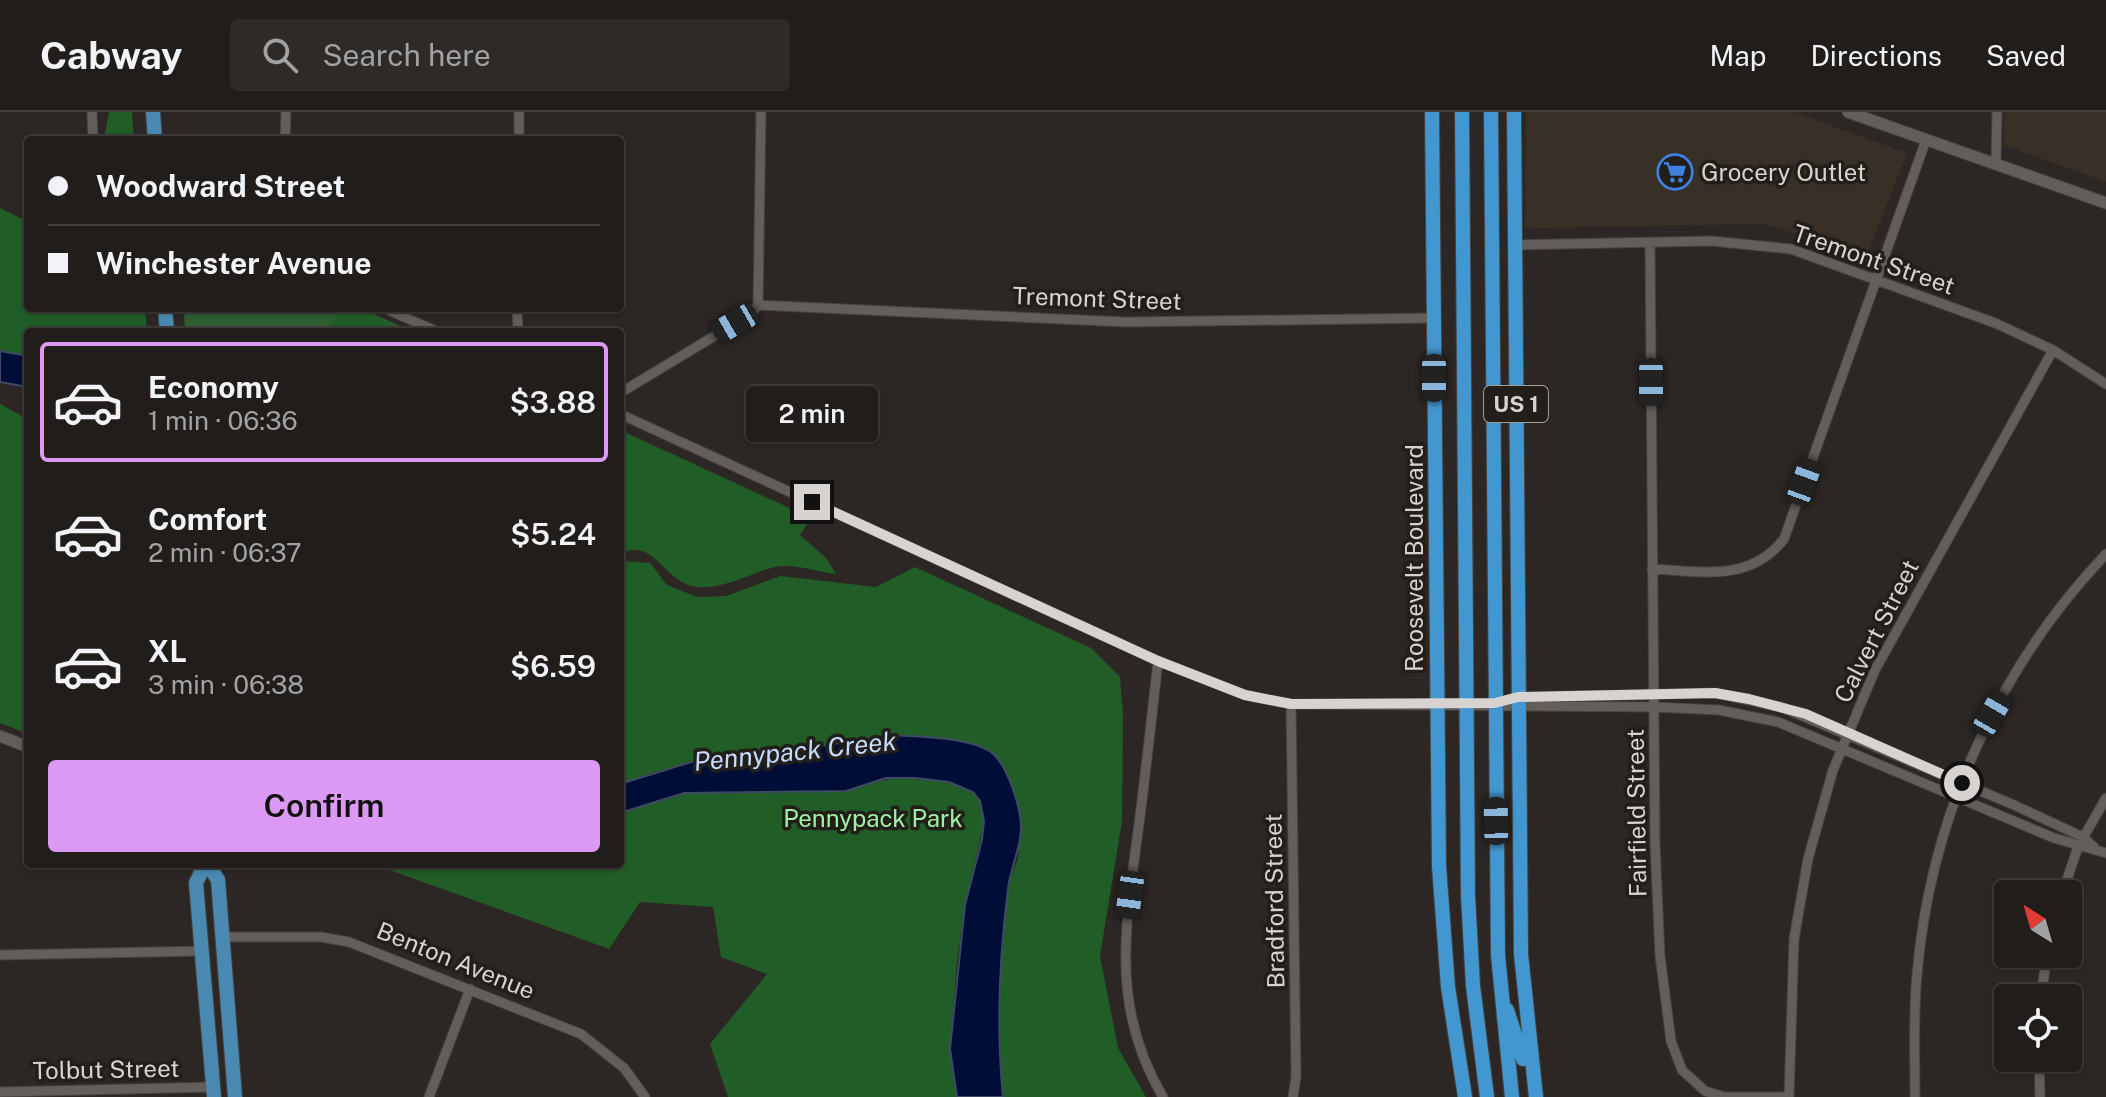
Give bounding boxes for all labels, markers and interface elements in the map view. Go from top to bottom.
search box [230,19,790,91]
text: Cabway [40,33,182,78]
icon: search [258,33,302,77]
text: Search here [322,37,491,73]
text: Map [1710,39,1766,72]
text: Directions [1810,39,1942,72]
text: Saved [1986,39,2066,72]
supermarket icon: Grocery Outlet [1656,153,1694,191]
place label: Grocery Outlet [1701,158,1866,186]
text: Woodward Street [96,168,345,204]
street label: Tremont Street [1789,218,1959,300]
text: Winchester Avenue [96,245,372,281]
street label: Tremont Street [1012,281,1182,315]
car [708,301,762,345]
car [1422,354,1446,402]
car [1639,358,1663,406]
icon: car [52,366,124,438]
text: Economy [148,369,279,405]
text: $3.88 [509,384,596,420]
callout: 2 min [746,386,878,442]
road number: US 1 [1484,386,1548,422]
text: 2 min [778,398,846,429]
text: 1 min · 06:36 [148,405,298,436]
street label: Roosevelt Boulevard [1400,444,1428,672]
car [1785,455,1823,509]
route end [794,484,830,520]
icon: car [52,498,124,570]
text: Comfort [148,501,267,537]
text: $5.24 [510,516,596,552]
text: 2 min · 06:37 [148,537,302,568]
street label: Calvert Street [1828,555,1924,707]
icon: car [52,630,124,702]
text: XL [148,633,187,669]
text: $6.59 [510,648,596,684]
text: 3 min · 06:38 [148,669,304,700]
car [1970,687,2014,741]
water label: Pennypack Creek [692,725,898,777]
street label: Fairfield Street [1621,729,1651,897]
button: Confirm [48,760,600,852]
route start [1944,765,1980,801]
car [1484,797,1508,845]
park label: Pennypack Park [783,804,963,832]
street label: Bradford Street [1258,813,1290,989]
car [1115,870,1145,920]
north arrow [1994,880,2082,968]
map controls [1994,880,2082,1072]
street label: Benton Avenue [373,916,539,1004]
button: locate [1994,984,2082,1072]
street label: Tolbut Street [32,1054,180,1084]

